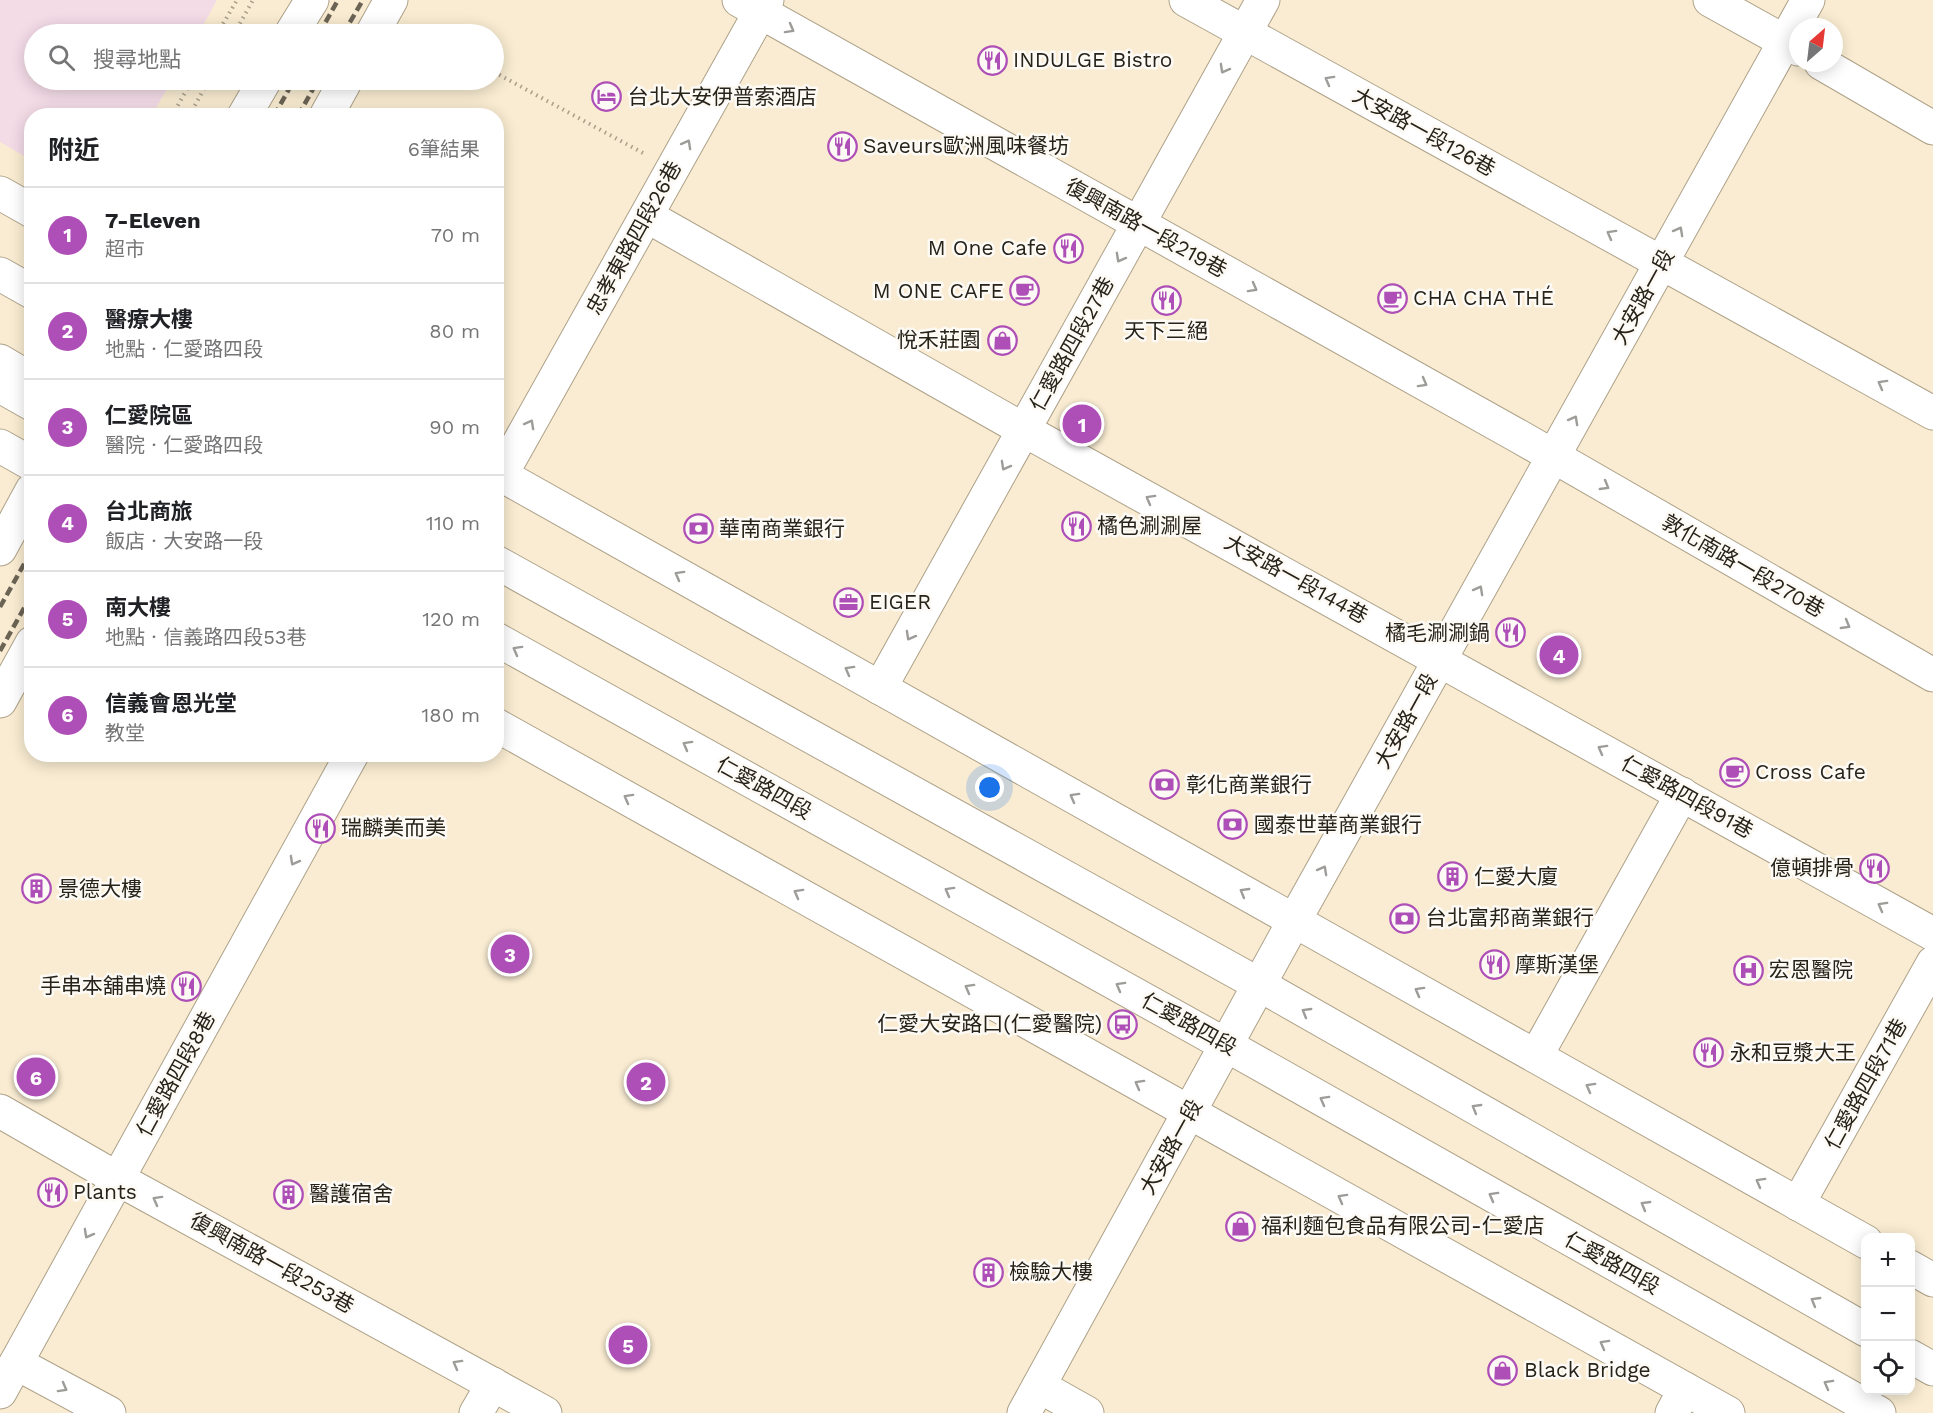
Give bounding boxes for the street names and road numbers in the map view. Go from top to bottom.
street label: 大安路一段126巷 [1349,82,1500,181]
street label: 忠孝東路四段26巷 [581,156,686,319]
street label: 復興南路一段219巷 [1061,173,1231,282]
street label: 大安路一段 [1606,245,1679,349]
street label: 仁愛路四段27巷 [1024,272,1119,415]
street label: 敦化南路一段270巷 [1658,509,1829,622]
street label: 大安路一段144巷 [1220,529,1372,628]
street label: 大安路一段 [1369,669,1442,773]
street label: 仁愛路四段91巷 [1617,750,1758,843]
street label: 仁愛路四段 [712,751,816,824]
street label: 仁愛路四段 [1137,987,1241,1060]
street label: 仁愛路四段8巷 [131,1007,220,1141]
street label: 仁愛路四段71巷 [1819,1014,1912,1154]
street label: 大安路一段 [1134,1095,1207,1199]
street label: 復興南路一段253巷 [186,1207,359,1318]
street label: 仁愛路四段 [1560,1226,1664,1299]

